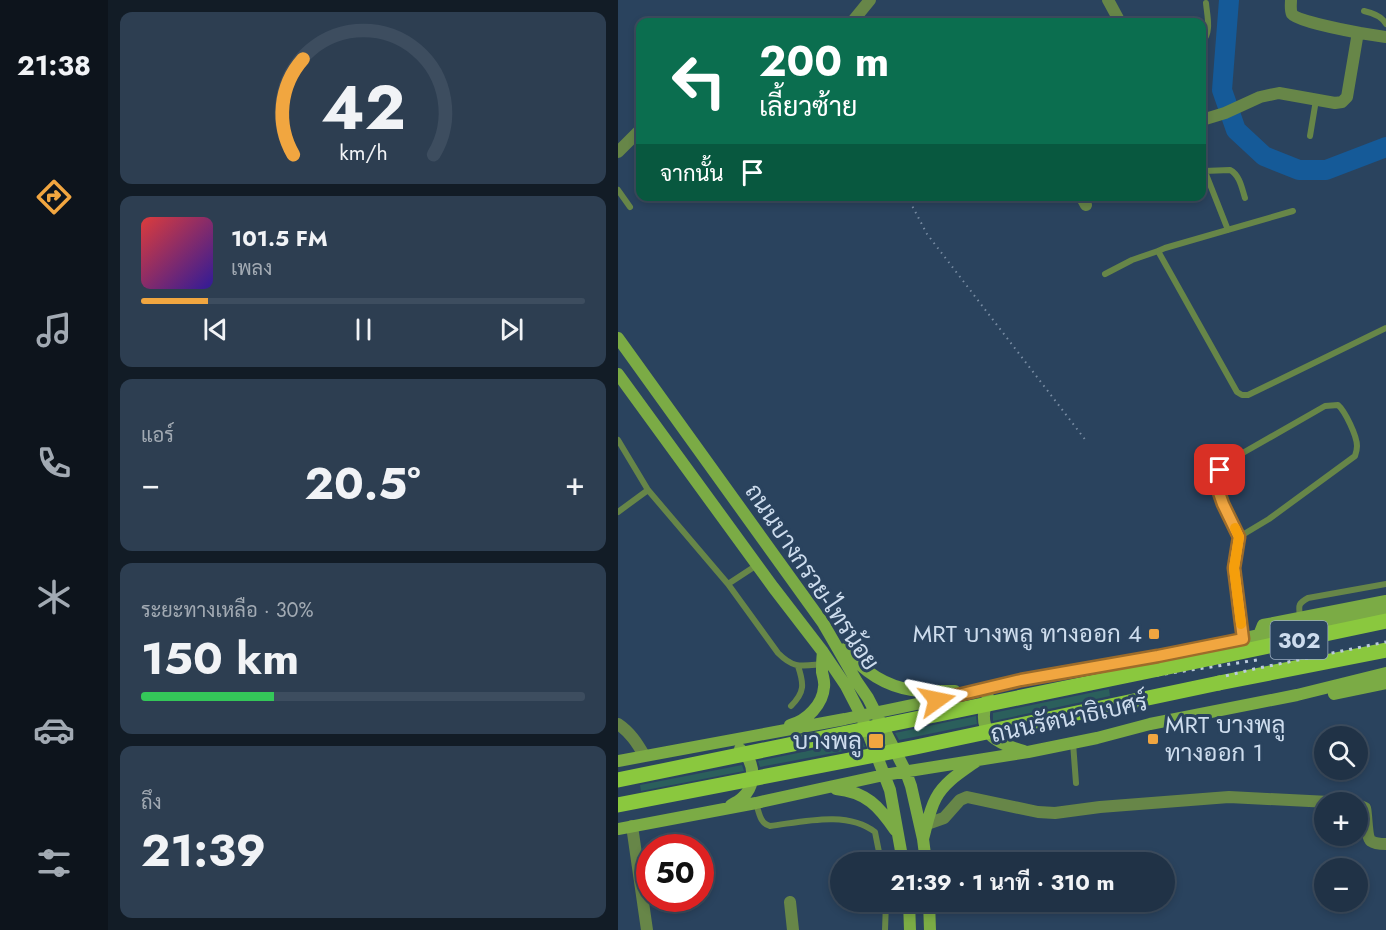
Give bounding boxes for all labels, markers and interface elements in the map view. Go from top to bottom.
text: 200 m [759,31,889,92]
icon: left [660,42,738,120]
text: 21:38 [17,46,91,85]
text: 42 [321,62,405,152]
text: เลี้ยวซ้าย [759,87,857,126]
text: km/h [339,137,387,168]
icon: arrive [736,156,769,189]
text: จากนั้น [660,157,724,189]
icon: directions [33,176,75,218]
text: 101.5 FM [231,222,328,254]
text: เพลง [231,254,272,283]
icon: music [33,309,75,351]
icon: previous [199,313,232,346]
icon: pause [347,313,380,346]
icon: next [495,313,528,346]
text: แอร์ [141,421,174,450]
icon: phone [33,442,75,484]
pin [1194,444,1245,495]
text: 20.5° [304,451,421,516]
icon: arrive [1203,453,1236,486]
text: − [141,460,160,507]
text: + [565,460,585,507]
street label: ถนนบางกรวย-ไทรน้อย [737,476,888,677]
icon: climate [33,576,75,618]
text: ระยะทางเหลือ · 30% [141,596,314,625]
place label: MRT บางพลู ทางออก 4 [913,616,1142,651]
road number: 302 [1270,621,1328,659]
text: 150 km [141,626,299,691]
marker: MRT บางพลู ทางออก 4 [1147,627,1161,641]
position arrow [905,668,969,732]
street label: ถนนรัตนาธิเบศร์ [987,684,1151,751]
place label: MRT บางพลู ทางออก 1 [1165,707,1285,770]
icon: car [33,709,75,751]
place label: บางพลู [793,723,862,758]
map controls [1314,726,1368,912]
button: search [1314,726,1368,780]
marker: บางพลู [867,732,885,750]
marker: MRT บางพลู ทางออก 1 [1146,732,1160,746]
text: ถึง [141,788,162,817]
button: + [1314,792,1368,846]
text: 21:39 [141,818,266,883]
speed limit sign: 50 [636,834,714,912]
icon: filters [33,842,75,884]
button: − [1314,858,1368,912]
text: 21:39 · 1 นาที · 310 m [891,866,1114,898]

